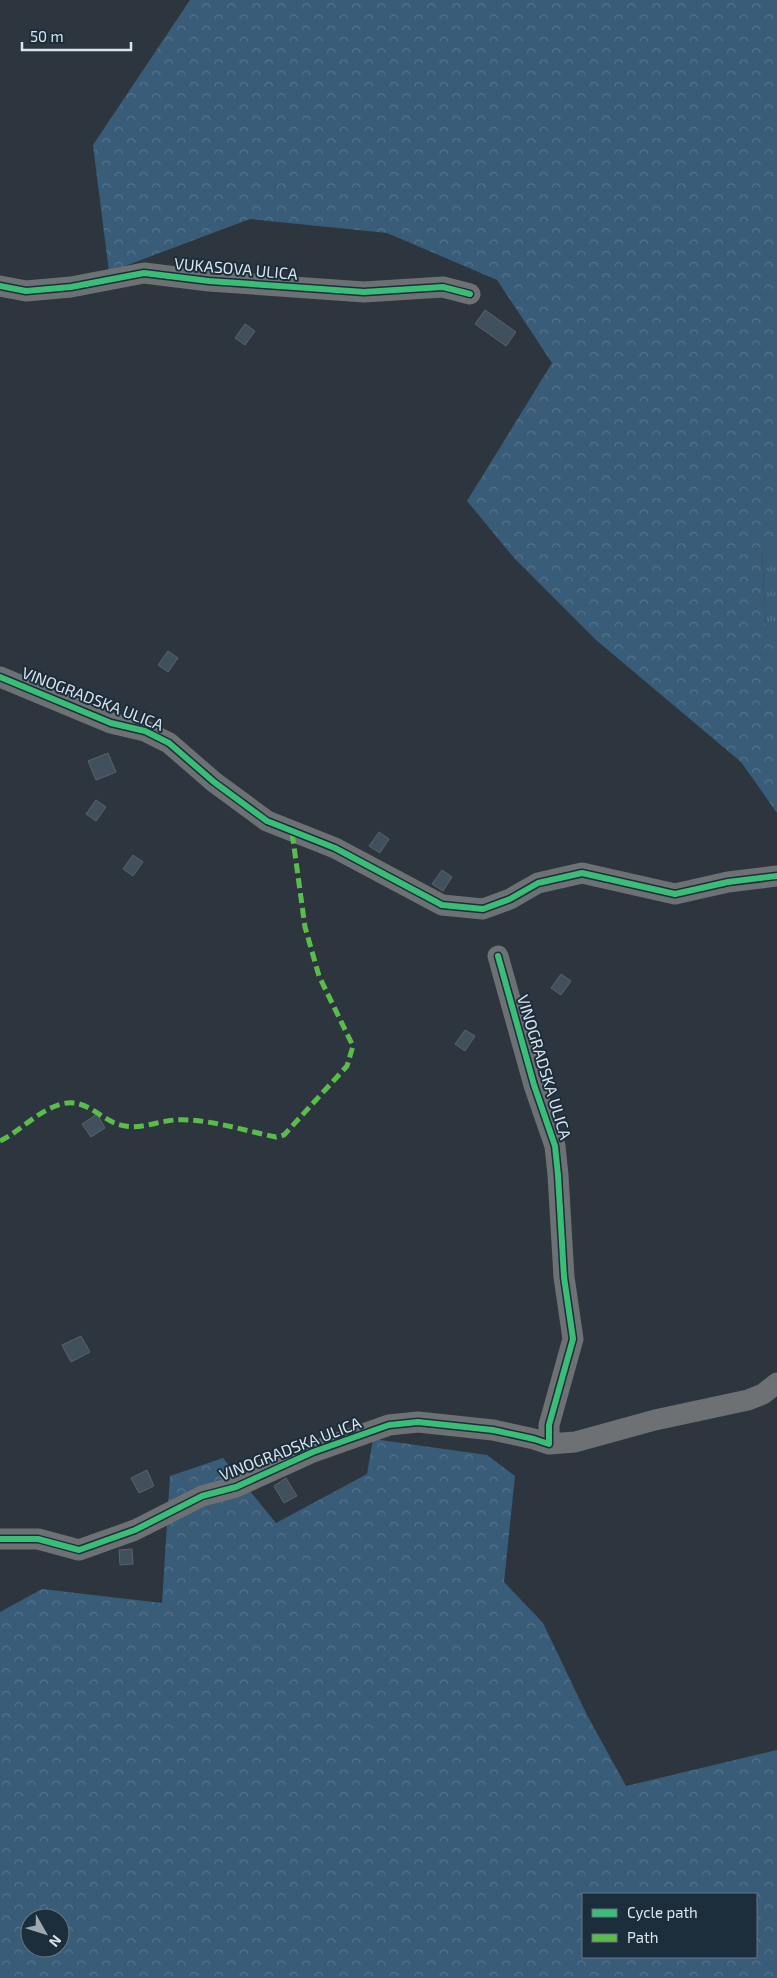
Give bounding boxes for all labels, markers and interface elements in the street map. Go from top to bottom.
scale bar [22,20,131,52]
text: 50 m [30,27,64,45]
street label: VUKASOVA ULICA [173,253,299,283]
street label: VINOGRADSKA ULICA [20,662,167,734]
street label: VINOGRADSKA ULICA [514,992,576,1142]
street label: VINOGRADSKA ULICA [217,1412,364,1484]
legend [582,1893,757,1958]
text: Cycle path [627,1903,698,1921]
north arrow [20,1908,70,1958]
text: Path [627,1928,658,1946]
text: N [46,1932,65,1951]

